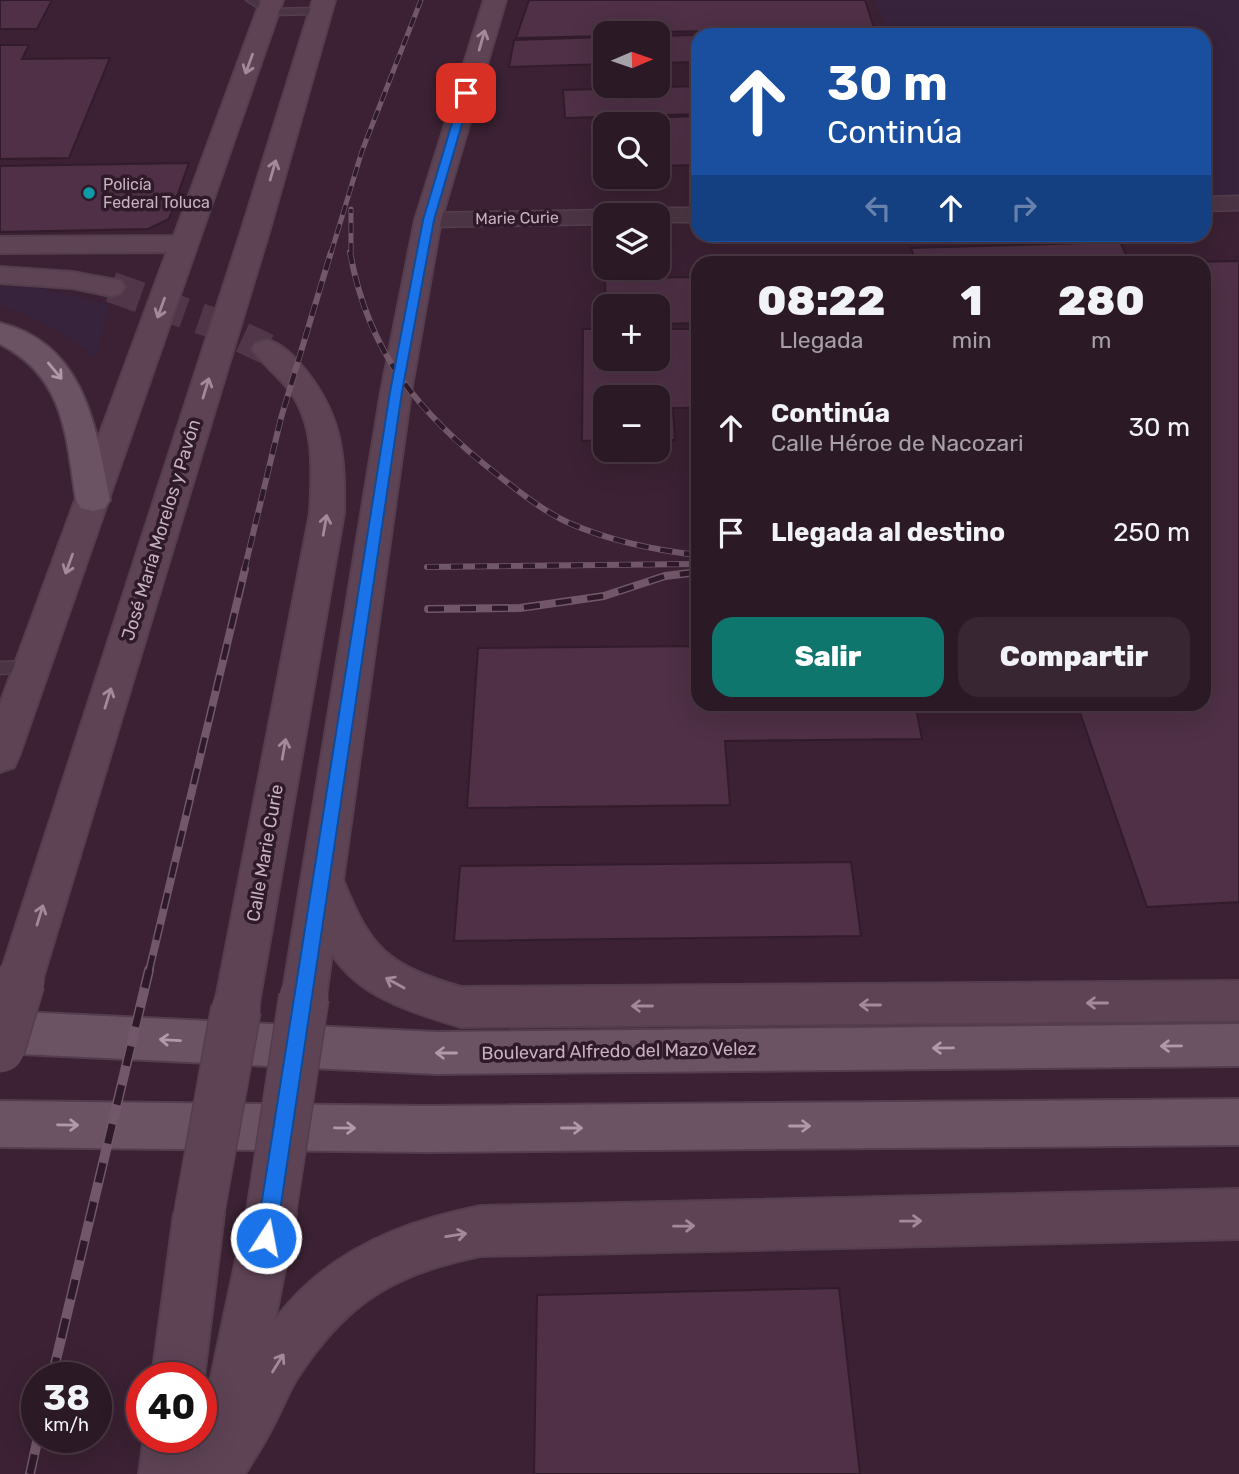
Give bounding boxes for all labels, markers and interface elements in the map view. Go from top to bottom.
north arrow [593,21,670,98]
map controls [593,21,670,462]
one-way arrow [476,29,489,51]
one-way arrow [242,53,255,75]
text: 30 m [827,54,948,112]
icon: ahead [712,56,803,147]
pin [436,63,496,123]
icon: arrive [447,74,485,112]
button: search [593,112,670,189]
text: Continúa [827,113,962,151]
one-way arrow [267,160,280,182]
place label: Policía Federal Toluca [103,175,210,212]
marker: Policía Federal Toluca [81,185,97,201]
icon: left [859,189,897,227]
icon: ahead [932,189,970,227]
icon: right [1005,189,1043,227]
button: layers [593,203,670,280]
street label: Marie Curie [475,208,559,228]
text: 08:22 [757,276,885,326]
text: 1 [961,276,983,326]
text: 280 [1058,276,1145,326]
button: + [593,294,670,371]
one-way arrow [154,297,166,319]
text: Llegada [779,326,863,354]
text: min [952,326,992,354]
text: m [1091,326,1112,354]
one-way arrow [47,362,63,380]
one-way arrow [200,377,213,399]
button: − [593,385,670,462]
text: Continúa [771,398,890,429]
icon: ahead [712,409,750,447]
text: 30 m [1128,412,1190,443]
street label: José María Morelos y Pavón [117,417,205,643]
text: Calle Héroe de Nacozari [771,429,1024,457]
one-way arrow [319,514,332,537]
icon: arrive [712,514,750,552]
text: Llegada al destino [771,517,1005,548]
text: 250 m [1113,517,1190,548]
one-way arrow [62,553,75,575]
button: Salir [712,617,944,697]
button: Compartir [958,617,1190,697]
one-way arrow [103,688,116,710]
one-way arrow [278,738,291,761]
street label: Calle Marie Curie [242,783,288,923]
one-way arrow [35,905,48,927]
one-way arrow [385,976,406,989]
one-way arrow [1086,996,1109,1010]
one-way arrow [859,998,882,1011]
one-way arrow [631,999,654,1013]
one-way arrow [159,1033,182,1046]
street label: Boulevard Alfredo del Mazo Velez [481,1038,757,1064]
one-way arrow [1160,1039,1183,1052]
one-way arrow [932,1041,955,1055]
one-way arrow [435,1046,458,1060]
one-way arrow [56,1118,79,1132]
one-way arrow [788,1119,811,1133]
one-way arrow [333,1121,356,1135]
one-way arrow [560,1121,583,1135]
position arrow [229,1201,303,1275]
one-way arrow [899,1215,922,1228]
one-way arrow [672,1219,695,1233]
one-way arrow [445,1228,467,1241]
one-way arrow [270,1354,285,1373]
speed limit sign: 40 [126,1362,217,1453]
text: 38 [43,1377,90,1419]
text: km/h [44,1414,89,1436]

